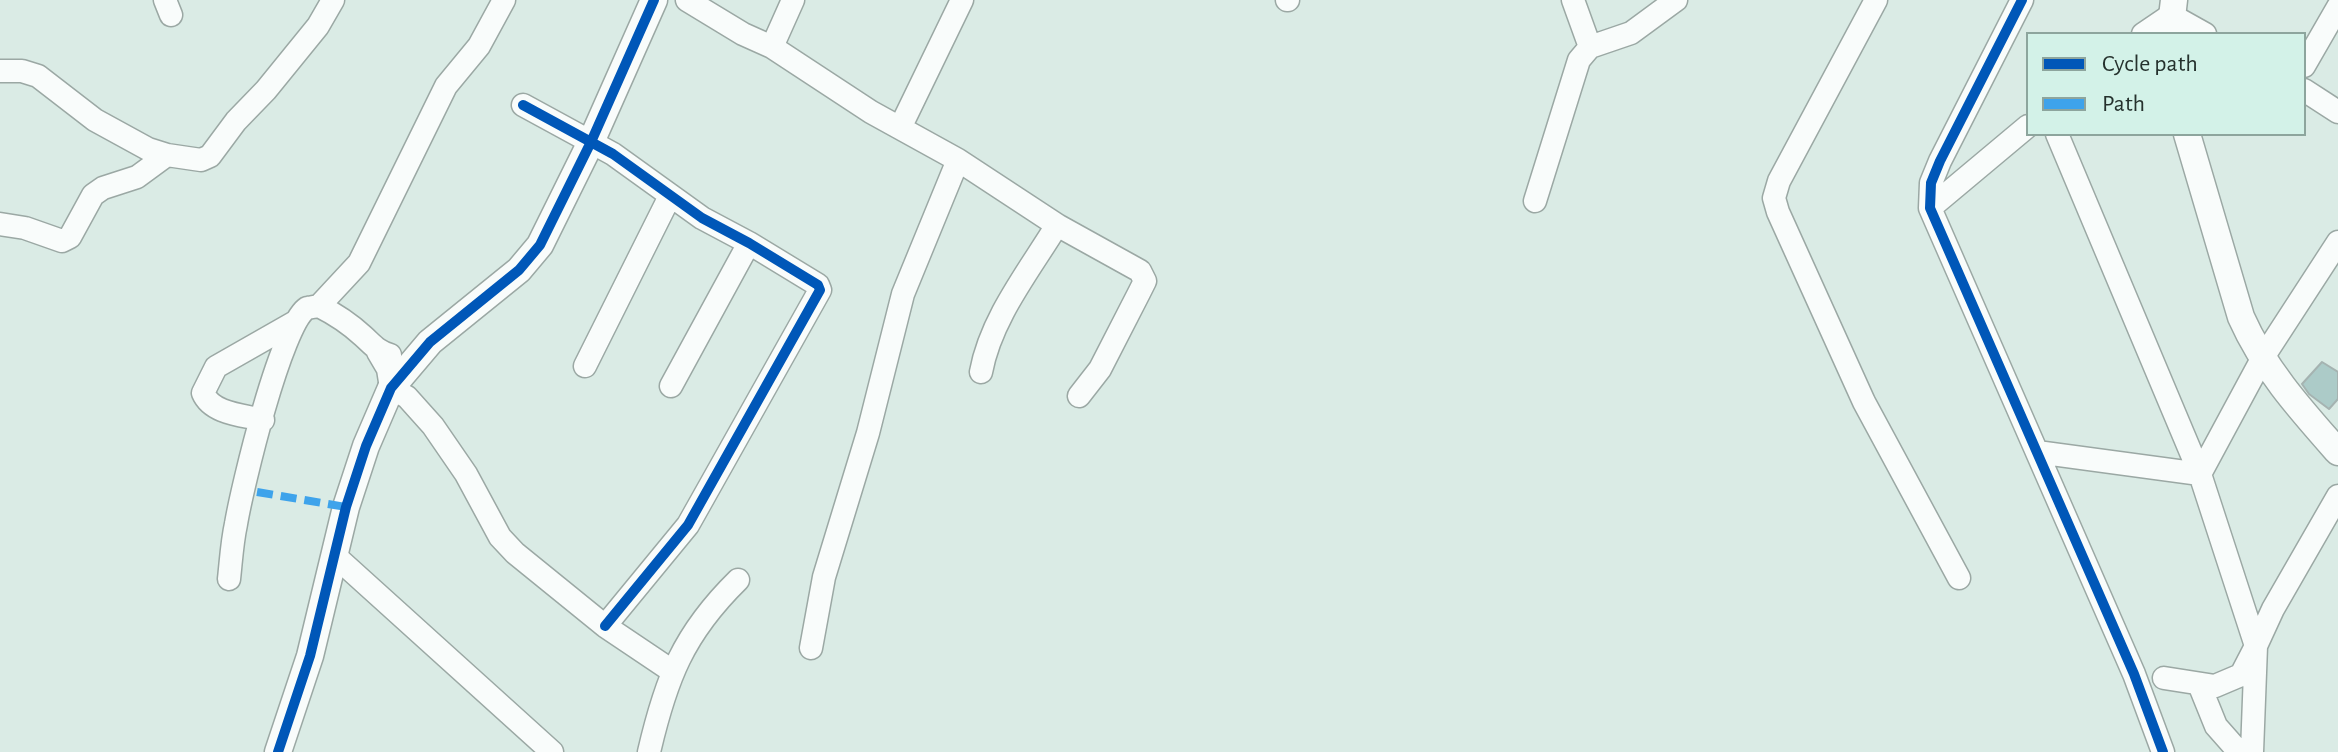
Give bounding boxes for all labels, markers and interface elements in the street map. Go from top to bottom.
legend [2026,32,2306,136]
text: Cycle path [2102,52,2198,76]
text: Path [2102,92,2145,116]

